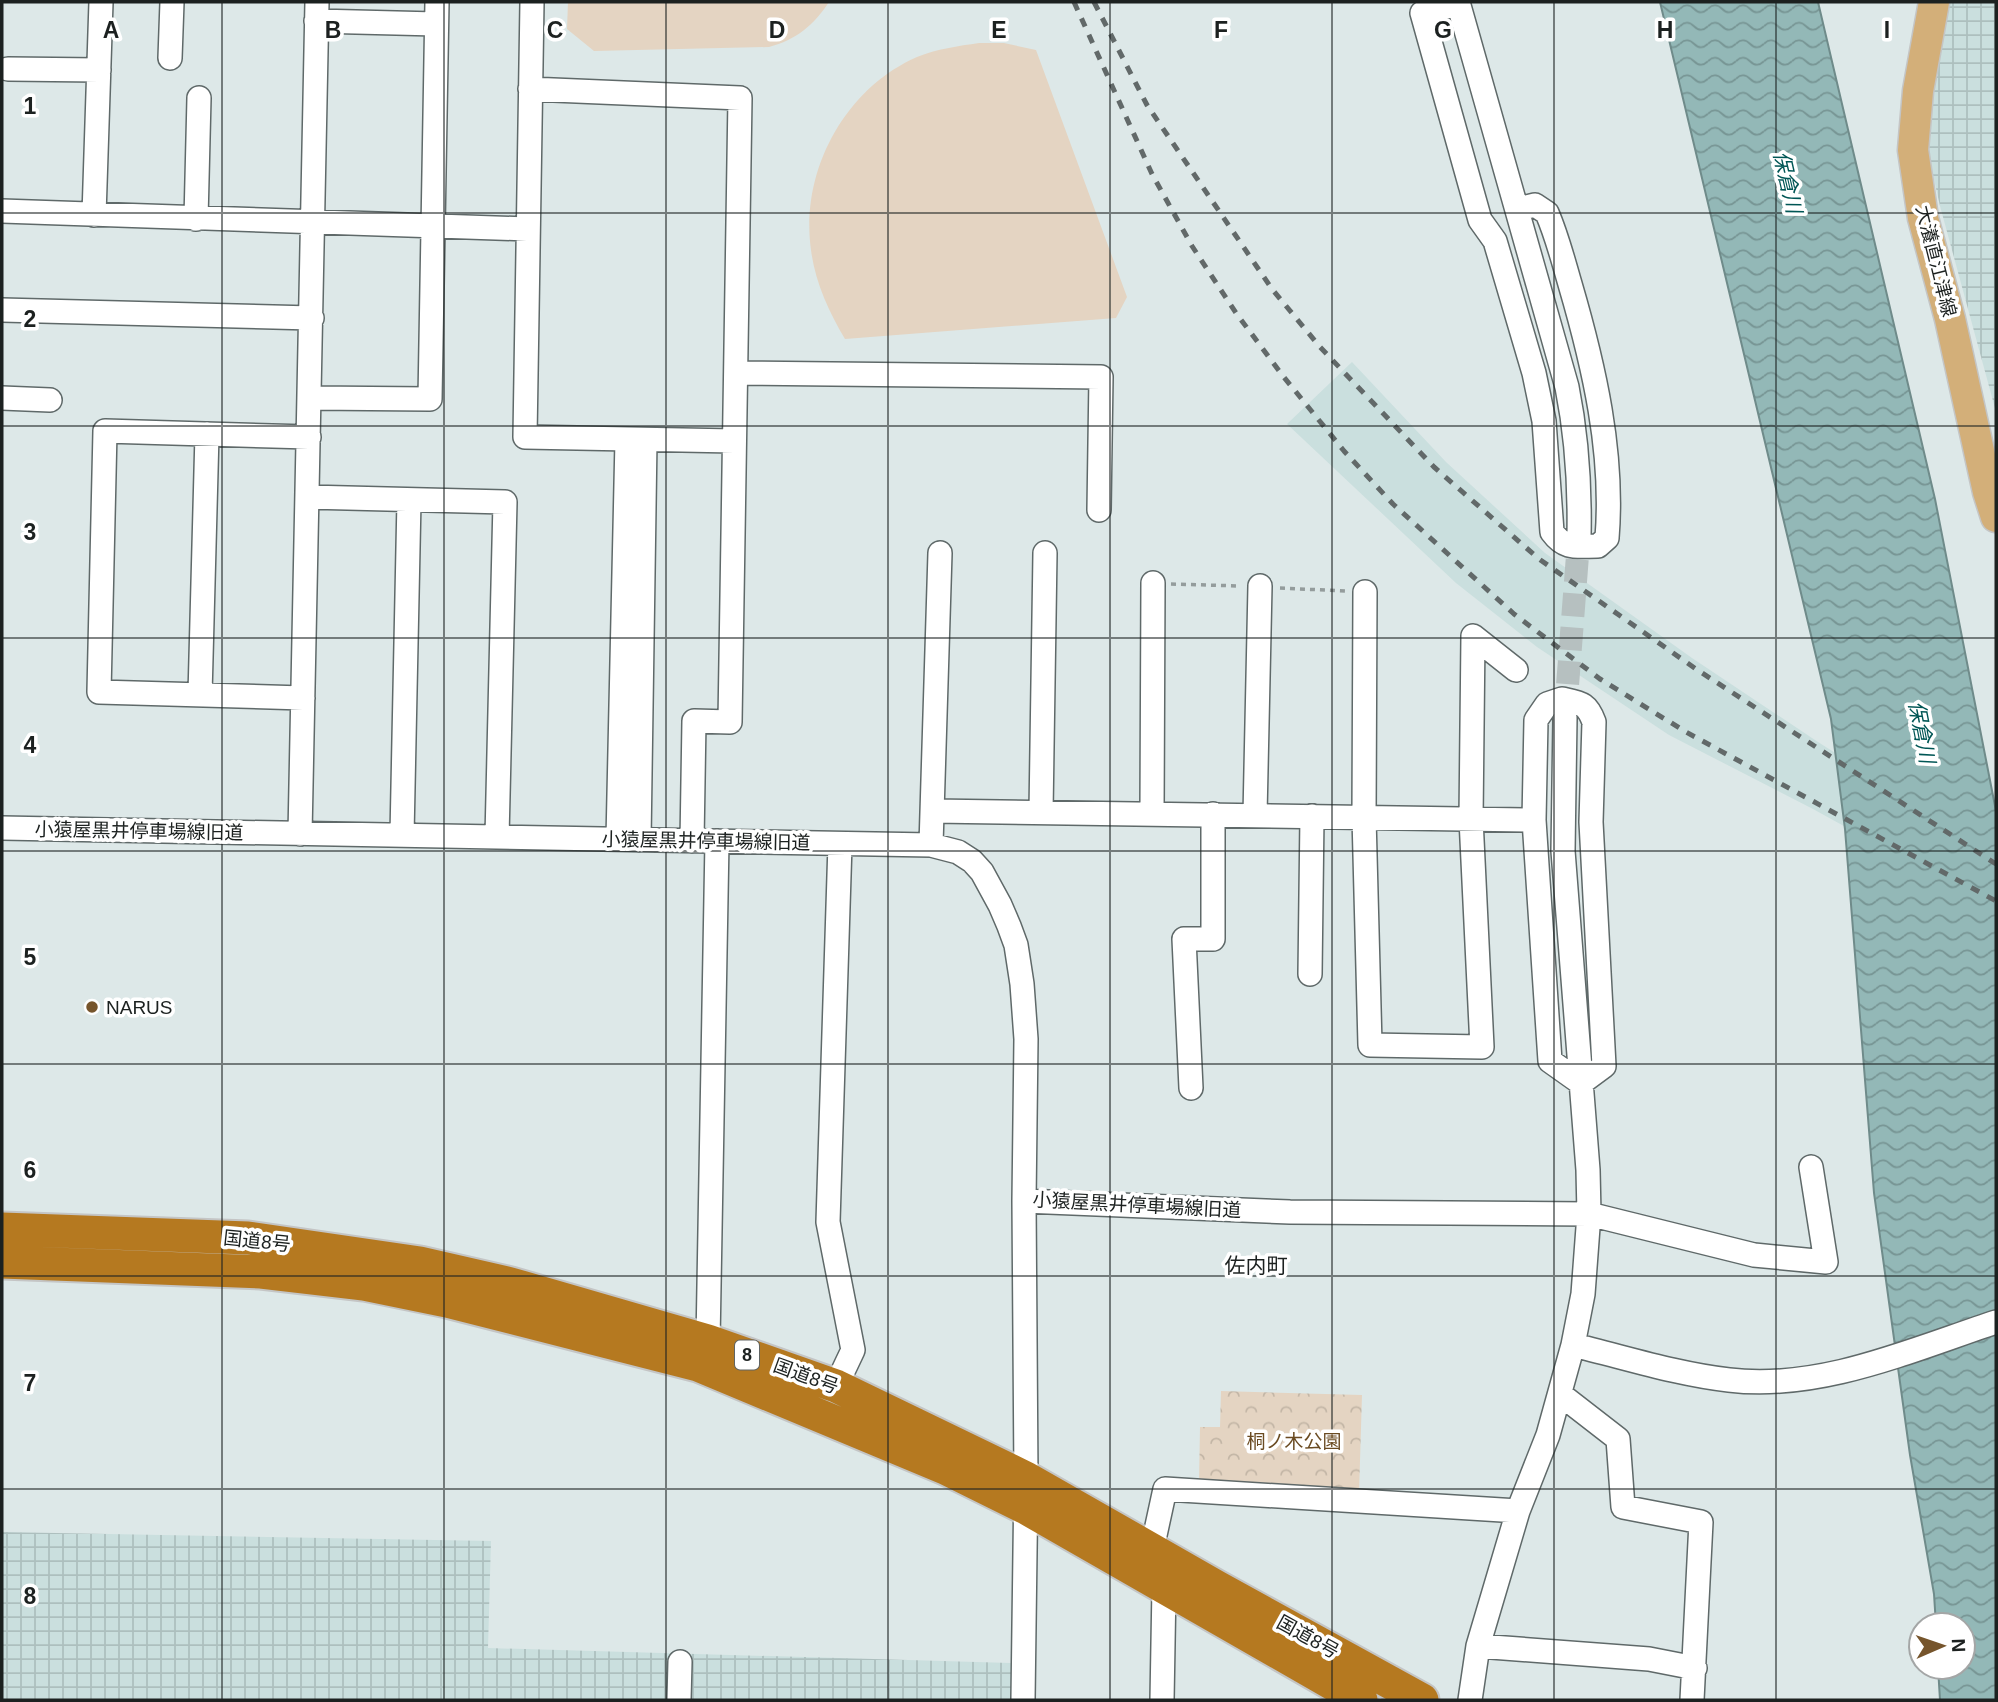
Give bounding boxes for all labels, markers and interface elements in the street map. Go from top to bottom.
text: A [103,17,119,43]
text: B [325,17,341,43]
text: C [547,17,563,43]
text: D [769,17,785,43]
text: E [991,17,1007,43]
text: F [1214,17,1228,43]
text: G [1434,17,1452,43]
text: H [1657,17,1673,43]
text: I [1884,17,1890,43]
text: 1 [24,93,37,119]
water label: 保倉川 [1770,149,1807,217]
street label: 大瀁直江津線 [1912,203,1960,319]
text: 2 [24,306,36,332]
text: 3 [24,519,36,545]
water label: 保倉川 [1905,699,1940,767]
text: 4 [24,732,37,758]
street label: 小猿屋黒井停車場線旧道 [34,819,244,843]
street label: 小猿屋黒井停車場線旧道 [601,829,811,853]
text: 5 [24,944,37,970]
place label: NARUS [106,997,173,1018]
marker: NARUS [84,999,100,1015]
text: 6 [24,1157,36,1183]
street label: 小猿屋黒井停車場線旧道 [1032,1189,1242,1221]
street label: 国道8号 [222,1227,292,1255]
district label: 佐内町 [1225,1254,1288,1277]
road number: 8 [735,1340,759,1370]
street label: 国道8号 [771,1355,841,1397]
text: 7 [24,1370,36,1396]
park label: 桐ノ木公園 [1246,1431,1342,1452]
text: 8 [24,1583,37,1609]
street label: 国道8号 [1273,1611,1343,1663]
north arrow [1907,1611,1977,1681]
text: N [1948,1638,1969,1653]

